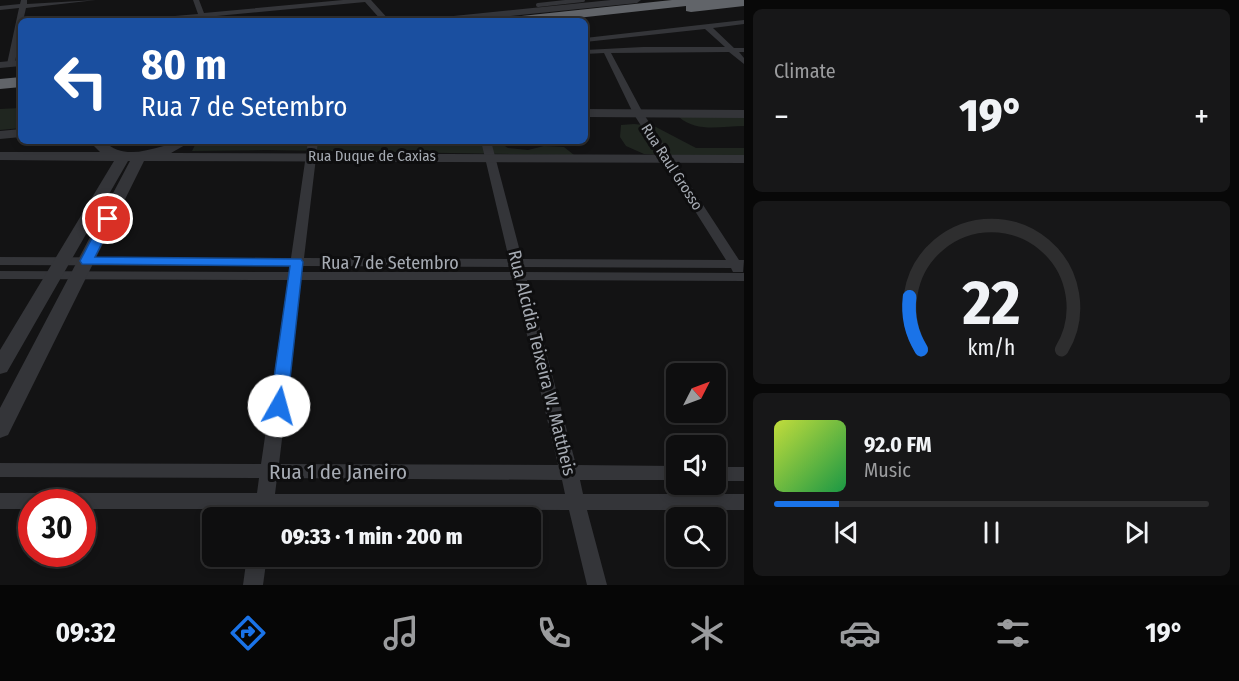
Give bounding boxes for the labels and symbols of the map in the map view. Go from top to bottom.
street label: Rua Raul Grosso [637,120,707,214]
street label: Rua Duque de Caxias [308,147,436,165]
pin [82,193,133,244]
street label: Rua Alcidia Teixeira W. Mattheis [503,248,581,478]
street label: Rua 7 de Setembro [321,252,459,274]
north arrow [666,363,726,423]
position arrow [247,374,311,438]
street label: Rua 1 de Janeiro [269,459,407,485]
speed limit sign: 30 [18,489,96,567]

